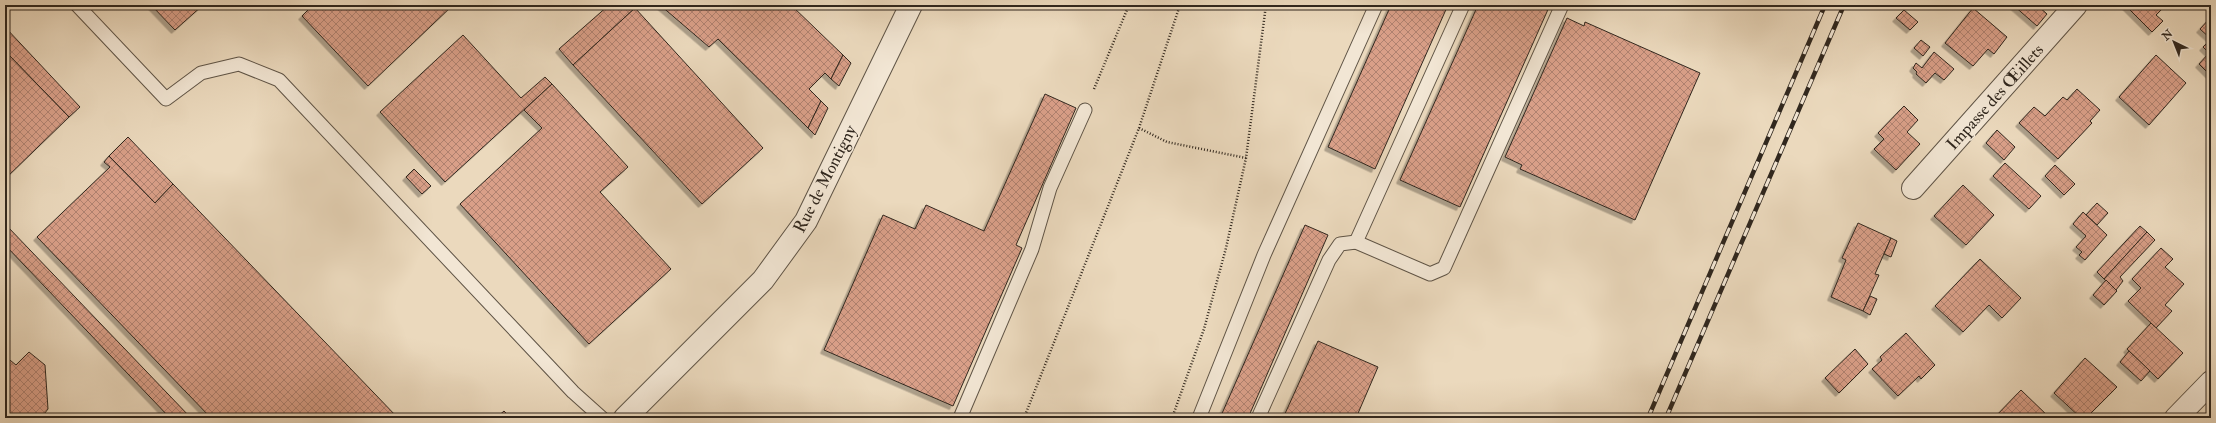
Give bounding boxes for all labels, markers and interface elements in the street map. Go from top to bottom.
north arrow [2154,22,2194,62]
text: N [2159,26,2176,44]
street label: Impasse des Œillets [1942,40,2049,155]
street label: Rue de Montigny [789,121,862,237]

